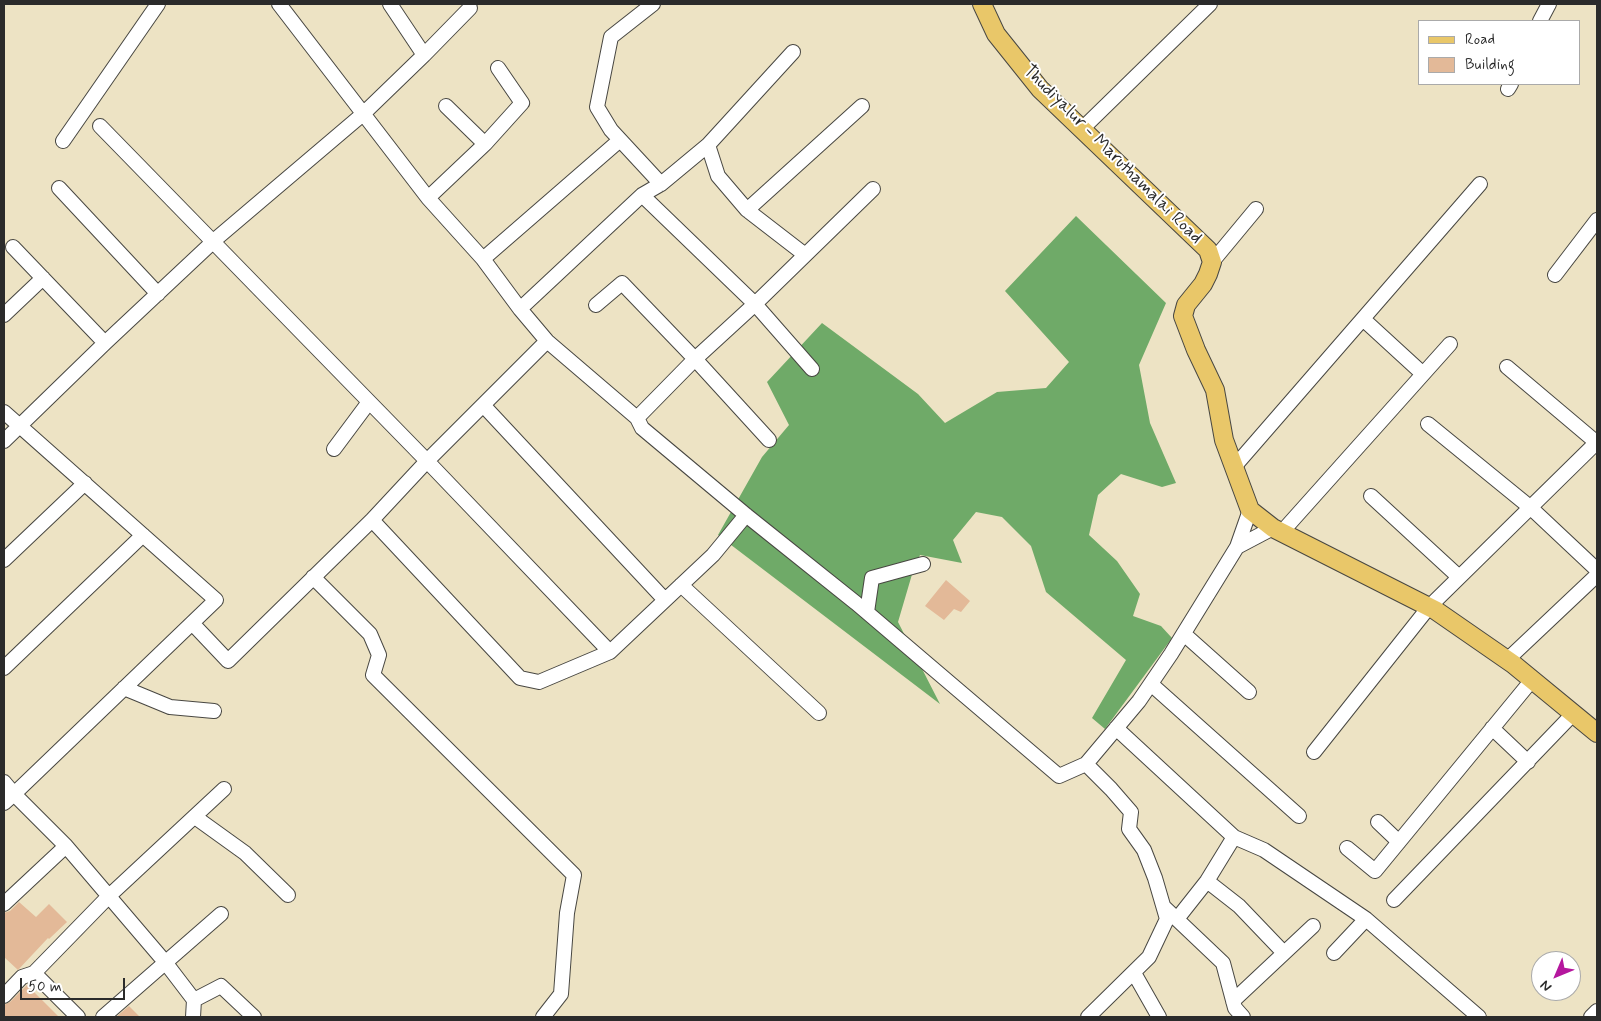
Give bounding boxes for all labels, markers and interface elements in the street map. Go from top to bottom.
legend [1418,20,1581,85]
text: Road [1465,30,1495,50]
text: Building [1465,55,1515,75]
street label: Thudiyalur - Maruthamalai Road [1018,61,1206,249]
north arrow [1531,951,1581,1001]
scale bar [22,968,128,1000]
text: N [1536,976,1556,996]
text: 50 m [28,977,62,997]

